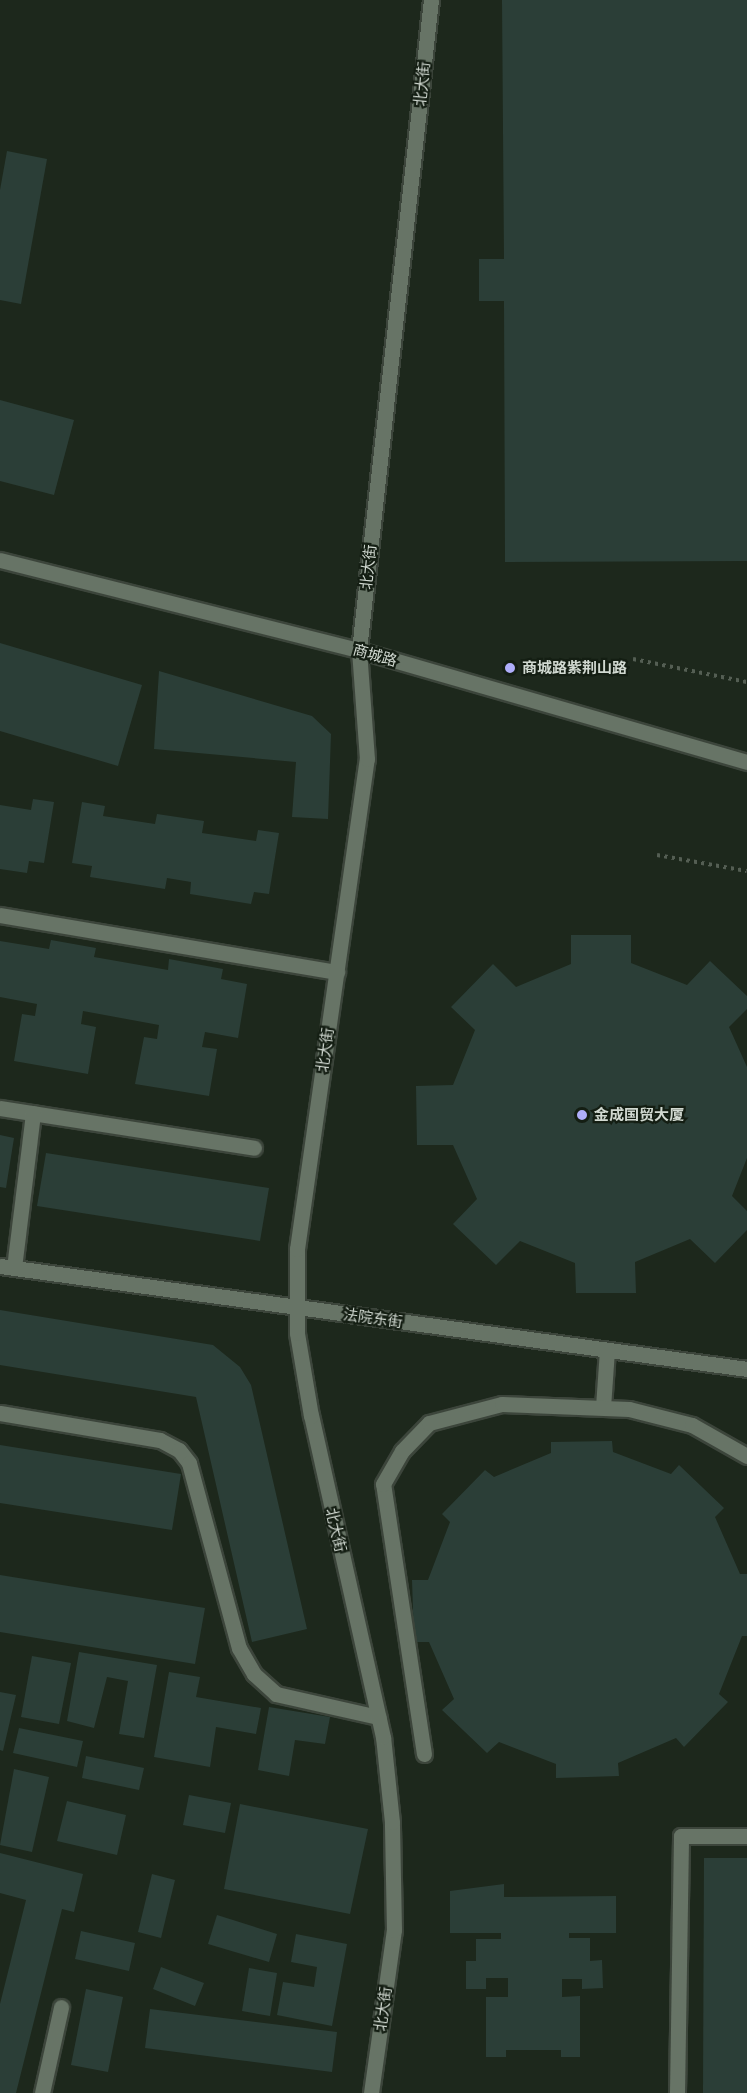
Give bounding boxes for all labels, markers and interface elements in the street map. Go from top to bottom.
street label: 北大街 [411,61,433,107]
street label: 北大街 [357,544,379,590]
street label: 商城路 [351,640,399,670]
place label: 商城路紫荆山路 [522,659,627,677]
marker: 商城路紫荆山路 [503,661,517,675]
street label: 北大街 [313,1026,337,1074]
place label: 金成国贸大厦 [594,1106,684,1124]
marker: 金成国贸大厦 [575,1108,589,1122]
street label: 法院东街 [342,1305,404,1331]
street label: 北大街 [322,1506,350,1554]
street label: 北大街 [371,1985,395,2033]

